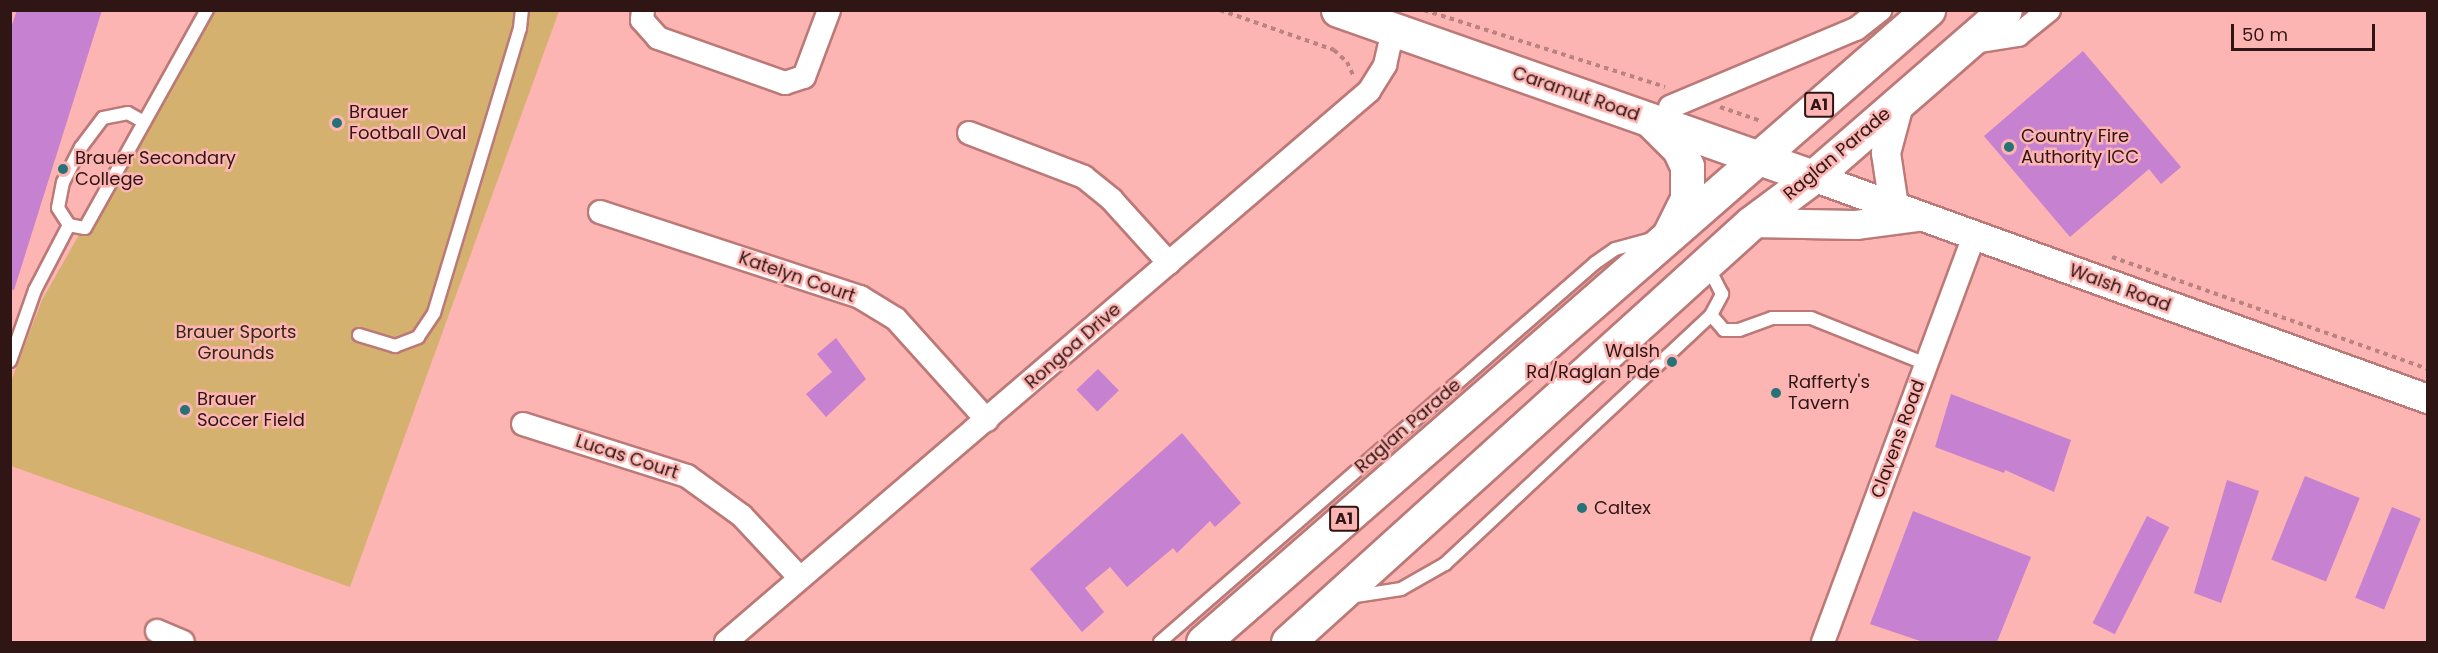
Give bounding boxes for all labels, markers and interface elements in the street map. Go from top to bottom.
scale bar [2234,12,2378,50]
text: 50 m [2242,22,2288,47]
street label: Caramut Road [1510,62,1642,126]
road number: A1 [1804,92,1834,118]
place label: Brauer Football Oval [349,102,467,144]
street label: Raglan Parade [1779,103,1895,205]
marker: Brauer Football Oval [330,116,344,130]
place label: Country Fire Authority ICC [2021,126,2139,168]
marker: Country Fire Authority ICC [2002,140,2016,154]
place label: Brauer Secondary College [75,148,236,190]
marker: Brauer Secondary College [56,162,70,176]
street label: Katelyn Court [736,247,858,307]
street label: Walsh Road [2066,260,2174,316]
street label: Rongoa Drive [1021,299,1125,393]
park label: Brauer Sports Grounds [175,322,297,364]
place label: Walsh Rd/Raglan Pde [1526,341,1660,384]
marker: Walsh Rd/Raglan Pde [1665,355,1679,369]
place label: Rafferty's Tavern [1788,372,1870,415]
street label: Raglan Parade [1351,374,1465,478]
street label: Clavens Road [1867,377,1929,501]
marker: Rafferty's Tavern [1769,386,1783,400]
place label: Brauer Soccer Field [197,389,305,432]
marker: Brauer Soccer Field [178,403,192,417]
street label: Lucas Court [573,430,681,484]
place label: Caltex [1594,497,1651,519]
marker: Caltex [1575,501,1589,515]
road number: A1 [1329,506,1359,532]

